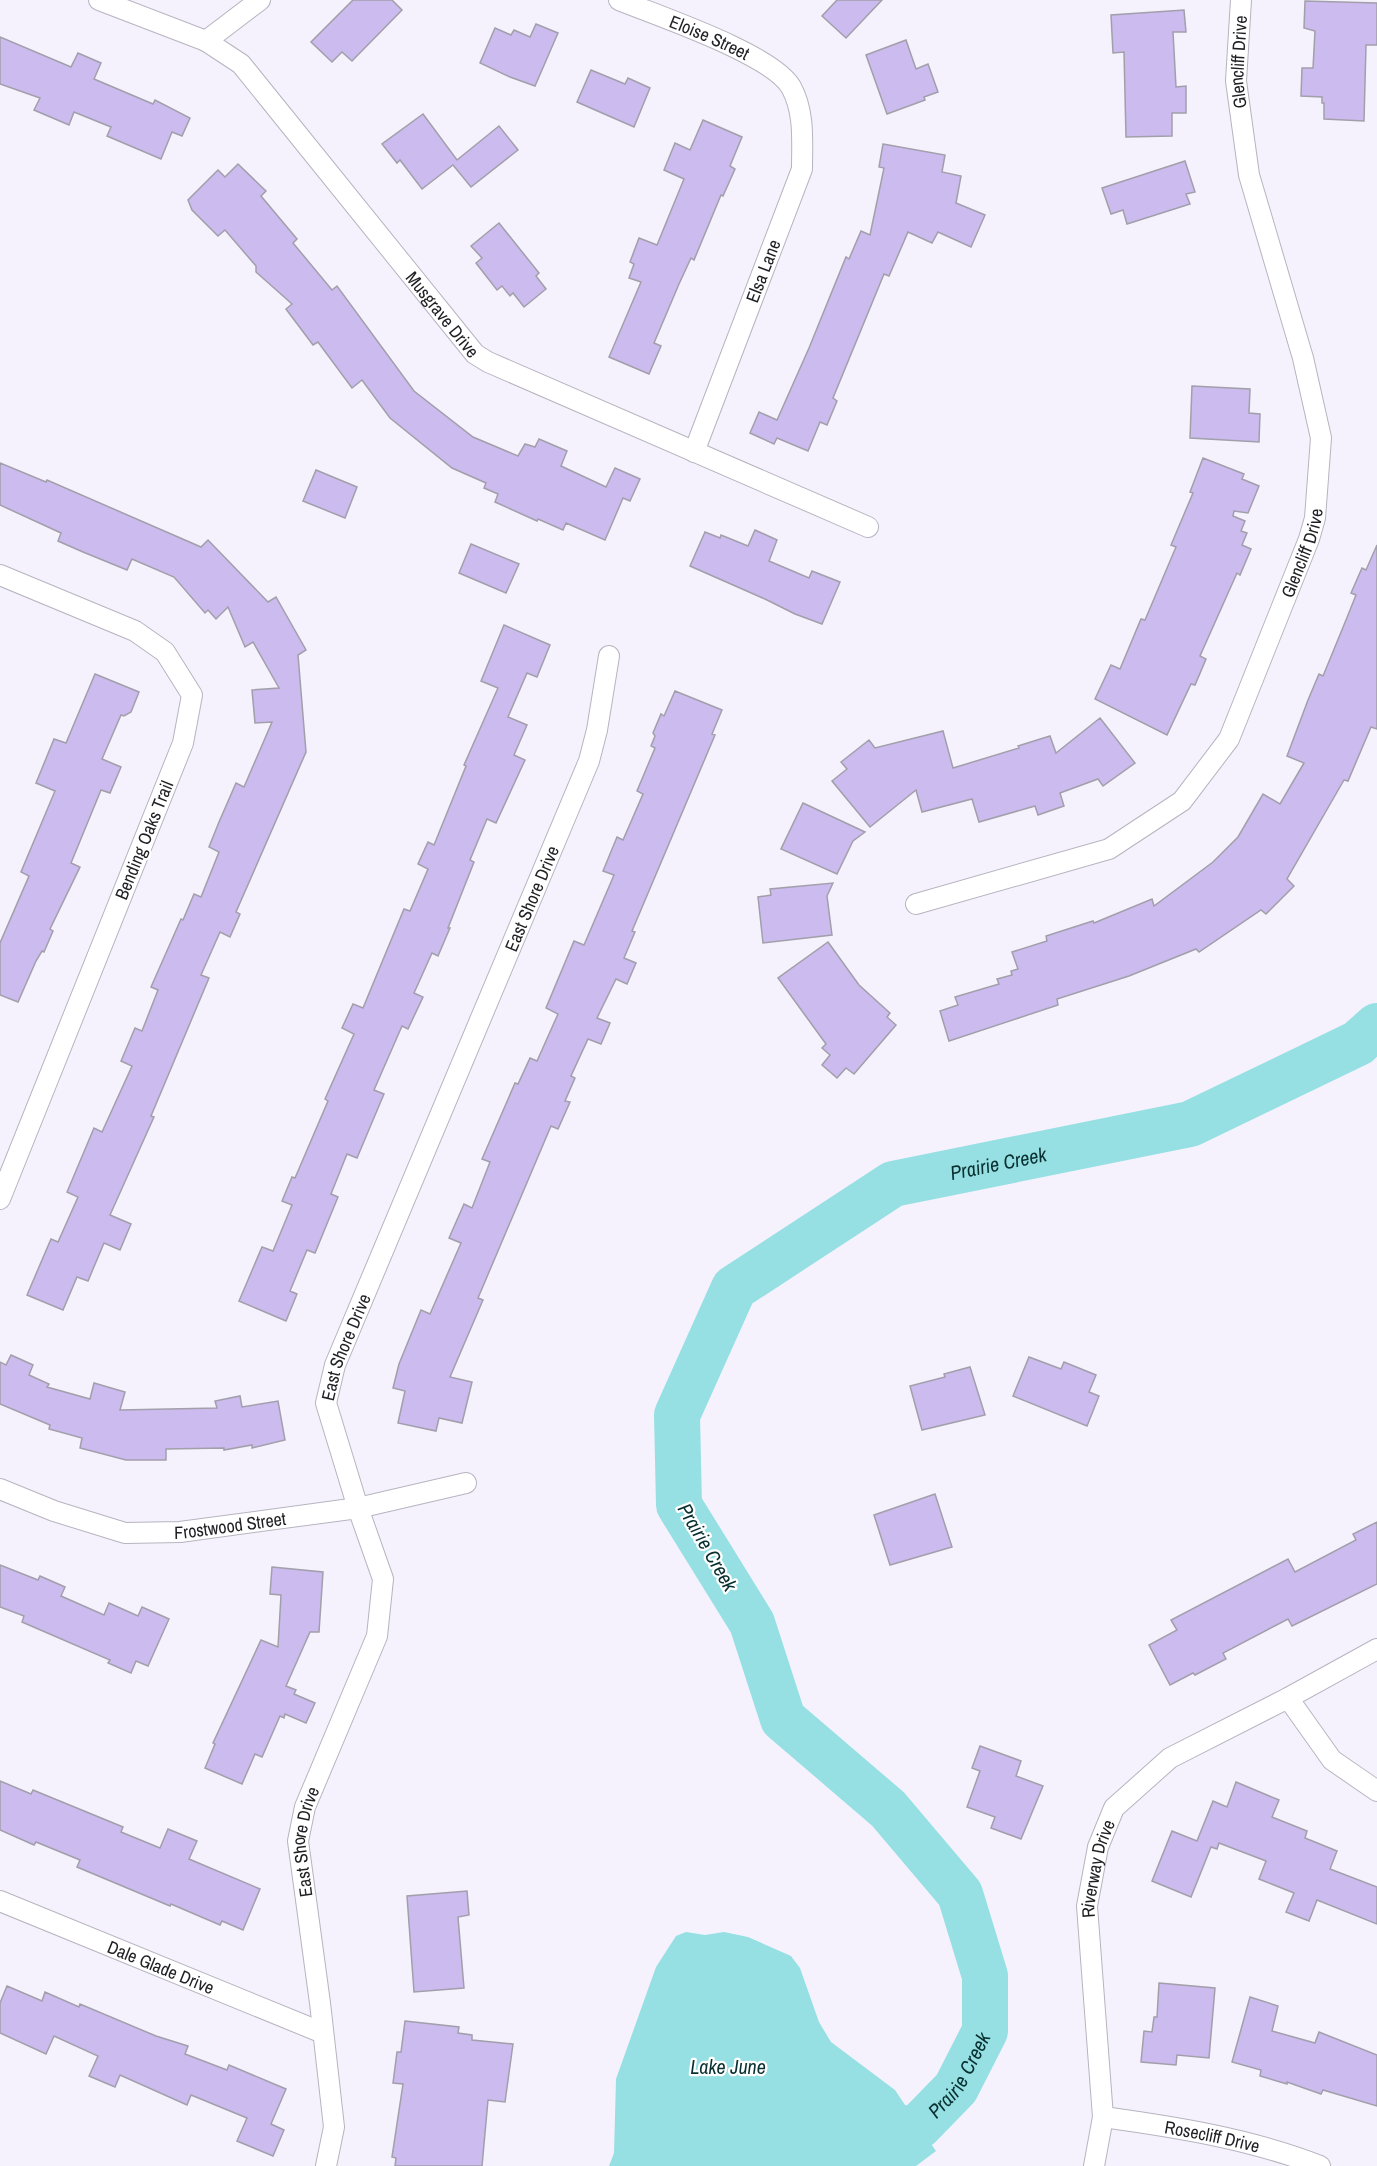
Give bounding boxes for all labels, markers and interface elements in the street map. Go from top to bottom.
street label: Eloise Street [666,8,754,65]
street label: Glencliff Drive [1223,15,1253,110]
street label: Elsa Lane [740,236,786,306]
street label: Musgrave Drive [400,266,485,363]
street label: Glencliff Drive [1274,508,1328,601]
street label: Bending Oaks Trail [109,777,179,903]
street label: East Shore Drive [498,842,565,955]
water label: Prairie Creek [948,1140,1049,1186]
street label: East Shore Drive [315,1290,376,1403]
water label: Prairie Creek [672,1498,744,1597]
street label: Frostwood Street [174,1505,287,1545]
street label: East Shore Drive [285,1782,325,1899]
street label: Riverway Drive [1074,1815,1121,1919]
street label: Dale Glade Drive [104,1934,218,2000]
water label: Prairie Creek [921,2027,996,2123]
water label: Lake June [690,2053,766,2080]
street label: Rosecliff Drive [1163,2114,1263,2158]

